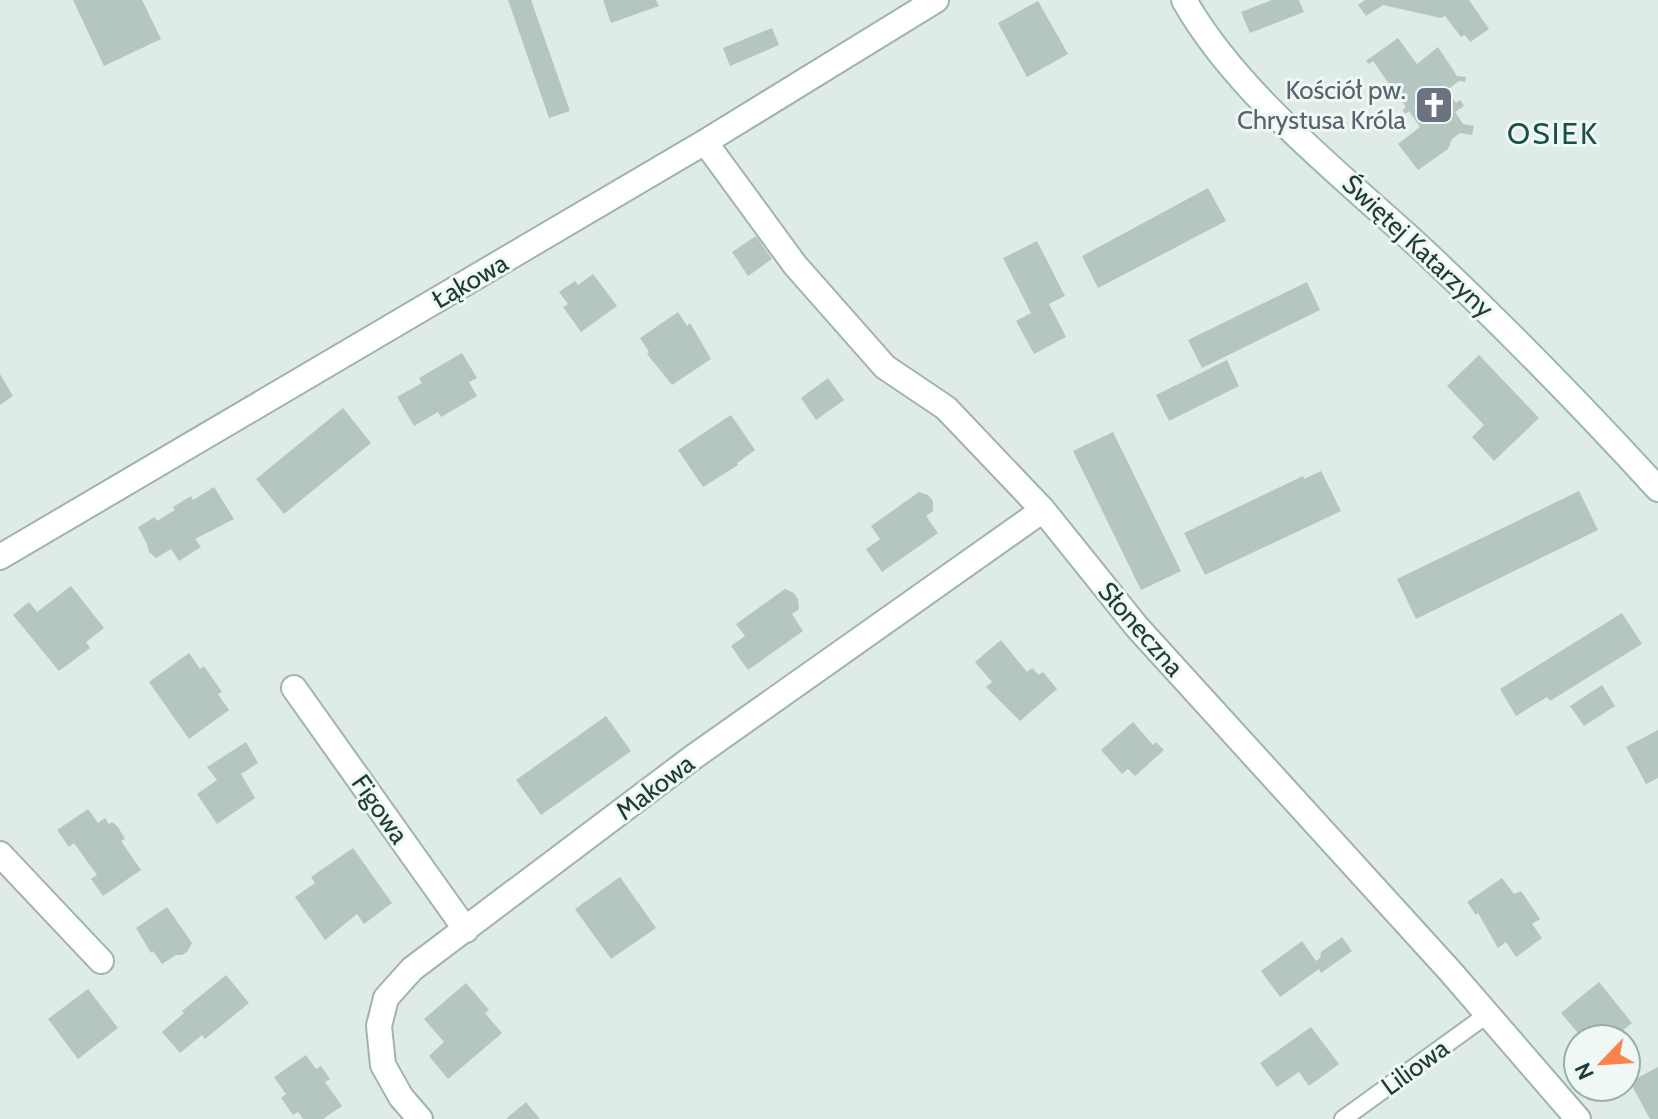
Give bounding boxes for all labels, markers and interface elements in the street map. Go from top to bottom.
place label: Kościół pw. Chrystusa Króla [1237,74,1407,136]
church icon: Kościół pw. Chrystusa Króla [1413,84,1455,126]
district label: OSIEK [1507,115,1599,152]
street label: Świętej Katarzyny [1336,168,1500,324]
street label: Łąkowa [426,246,514,315]
street label: Słoneczna [1091,575,1191,683]
street label: Makowa [609,747,701,827]
street label: Figowa [345,768,416,850]
north arrow [1562,1023,1642,1103]
street label: Liliowa [1375,1032,1455,1102]
text: N [1569,1058,1600,1084]

